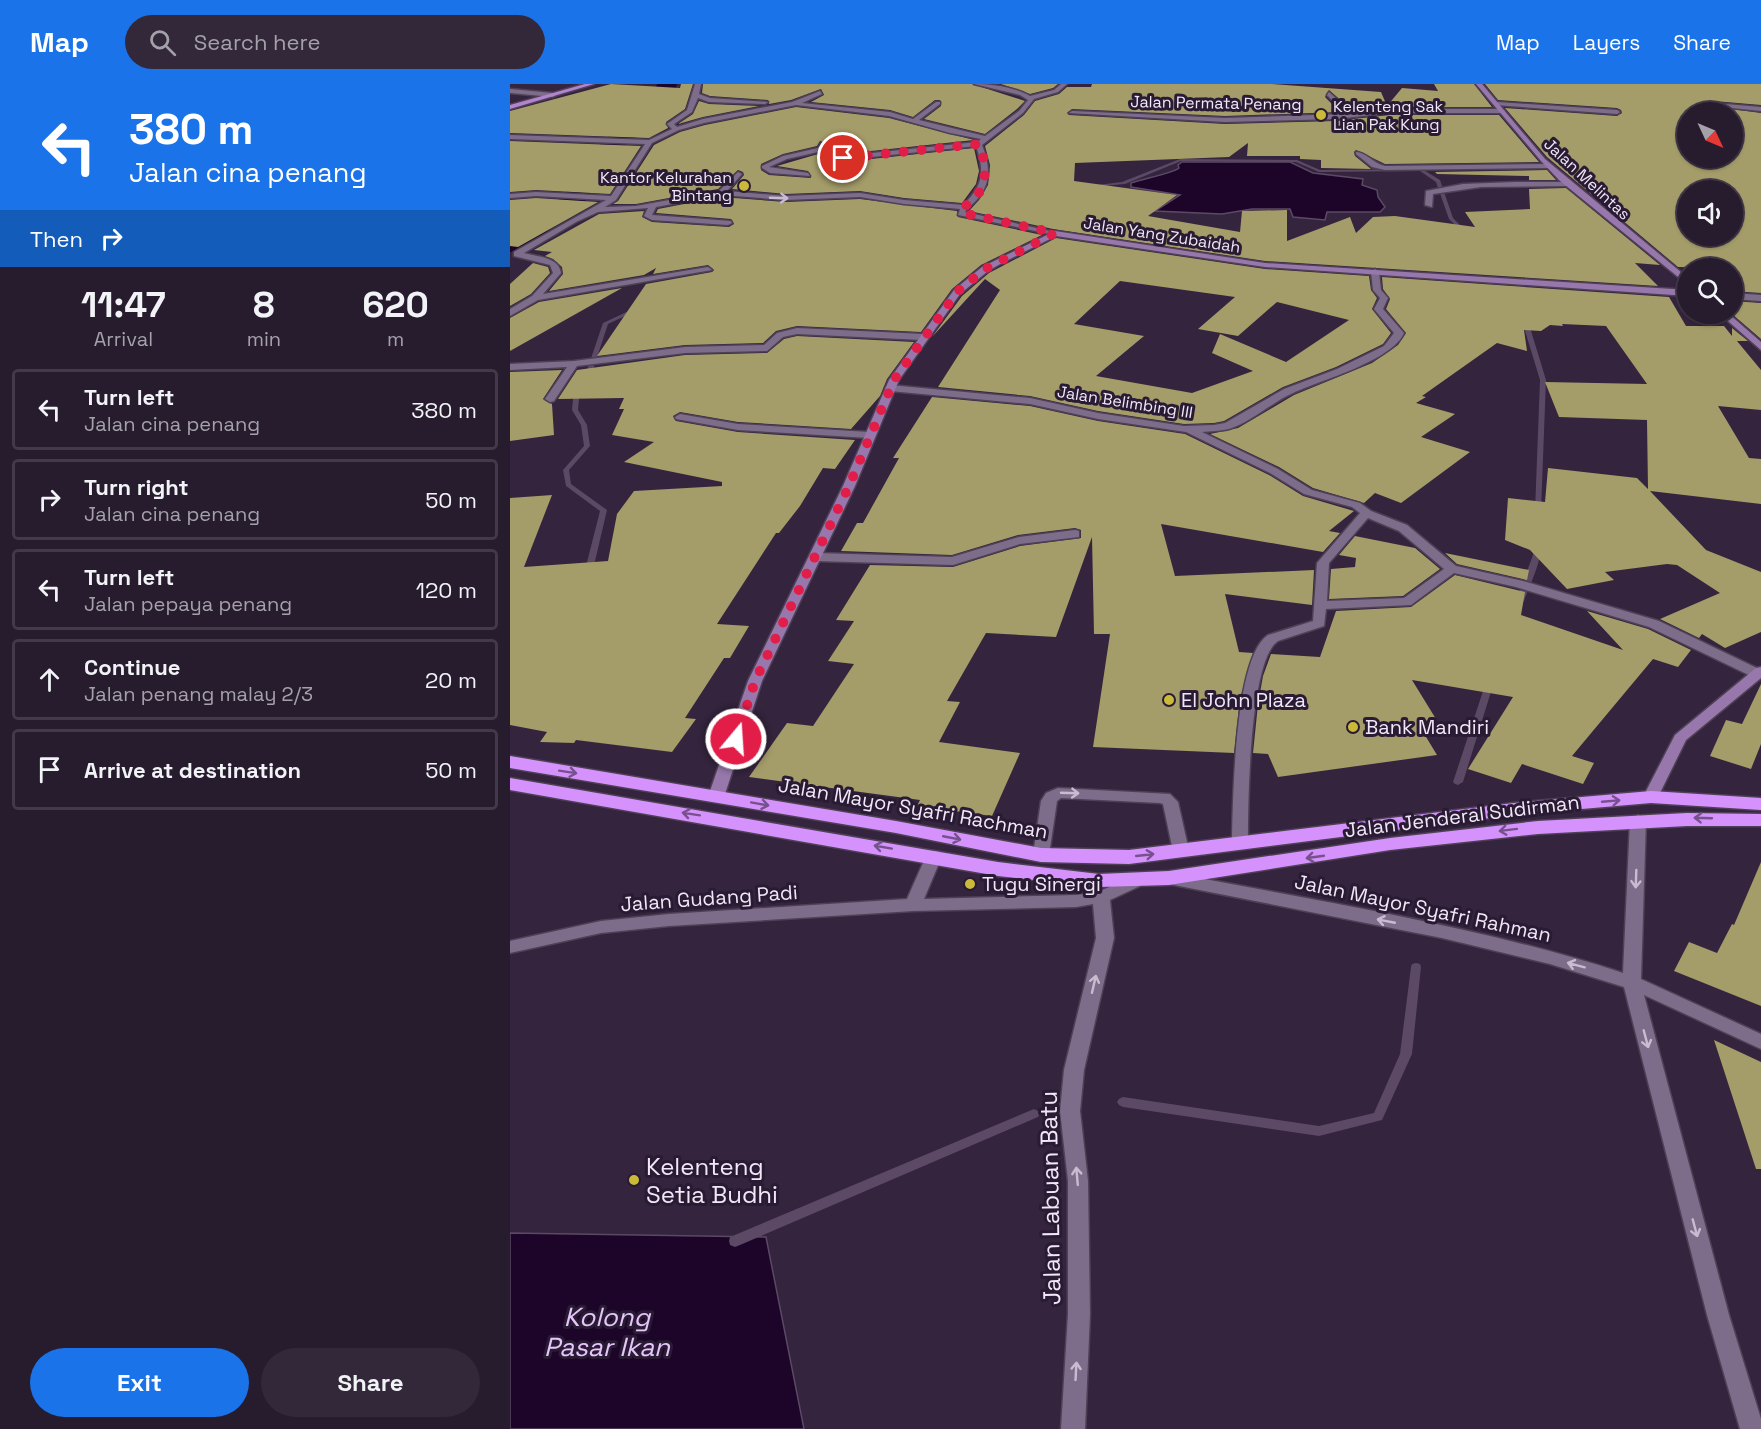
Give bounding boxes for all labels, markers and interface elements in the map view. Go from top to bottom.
search box [125,15,545,69]
text: Map [30,24,89,60]
icon: search [146,26,179,59]
text: Search here [194,28,321,56]
text: Map [1496,29,1540,56]
text: Layers [1573,29,1640,56]
text: Share [1673,29,1731,56]
street label: Jalan Permata Penang [1130,91,1302,115]
place label: Kelenteng Sak Lian Pak Kung [1333,96,1444,135]
north arrow [1677,102,1743,168]
map controls [1677,102,1743,324]
text: 380 m [129,103,254,156]
icon: left [30,108,108,186]
marker: Kelenteng Sak Lian Pak Kung [1314,108,1328,122]
pin [817,132,868,183]
street label: Jalan Melintas [1539,133,1635,225]
icon: arrive [826,141,859,174]
text: Jalan cina penang [129,155,367,190]
place label: Kantor Kelurahan Bintang [600,167,732,206]
marker: Kantor Kelurahan Bintang [737,179,751,193]
button: sound [1677,180,1743,246]
one-way arrow [769,192,789,203]
street label: Jalan Yang Zubaidah [1082,212,1242,258]
icon: right [95,222,128,255]
text: Then [30,225,83,253]
button: search [1677,258,1743,324]
text: 11:47 [81,282,166,328]
text: 8 [253,282,275,328]
text: 620 [362,282,429,328]
text: Arrival [94,326,153,352]
text: min [247,326,281,352]
text: m [387,326,404,352]
street label: Jalan Belimbing III [1056,381,1194,423]
text: Turn left [84,383,174,411]
icon: left [33,393,66,426]
text: 380 m [411,396,477,424]
text: Jalan cina penang [84,411,260,437]
text: Turn right [84,473,189,501]
icon: right [33,483,66,516]
text: 50 m [425,486,477,514]
text: Jalan cina penang [84,501,260,527]
text: Turn left [84,563,174,591]
icon: left [33,573,66,606]
text: 120 m [416,576,477,604]
text: Jalan pepaya penang [84,591,292,617]
text: Continue [84,653,180,681]
icon: ahead [33,663,66,696]
text: 20 m [425,666,477,694]
text: Jalan penang malay 2/3 [84,681,313,707]
place label: El John Plaza [1181,687,1306,713]
marker: El John Plaza [1162,693,1176,707]
position arrow [704,707,768,771]
place label: Bank Mandiri [1365,714,1489,740]
marker: Bank Mandiri [1346,720,1360,734]
icon: arrive [33,753,66,786]
text: Arrive at destination [84,756,301,784]
text: 50 m [425,756,477,784]
one-way arrow [557,767,577,778]
street label: Jalan Mayor Syafri Rachman [776,771,1050,845]
one-way arrow [1060,788,1080,799]
street label: Jalan Jenderal Sudirman [1343,789,1581,843]
one-way arrow [1600,795,1620,806]
one-way arrow [750,799,769,810]
one-way arrow [682,808,701,819]
one-way arrow [1693,812,1713,824]
one-way arrow [1499,825,1518,836]
one-way arrow [942,833,961,844]
one-way arrow [874,842,893,853]
one-way arrow [1135,849,1155,860]
one-way arrow [1305,851,1325,862]
street label: Jalan Mayor Syafri Rahman [1292,868,1554,948]
one-way arrow [1630,868,1641,888]
place label: Tugu Sinergi [982,871,1101,897]
marker: Tugu Sinergi [963,877,977,891]
street label: Jalan Gudang Padi [620,879,798,917]
one-way arrow [1377,915,1396,926]
one-way arrow [1567,959,1586,970]
one-way arrow [1089,975,1100,994]
one-way arrow [1641,1029,1653,1048]
street label: Jalan Labuan Batu [1033,1091,1067,1305]
place label: Kelenteng Setia Budhi [646,1151,778,1210]
one-way arrow [1071,1166,1082,1186]
marker: Kelenteng Setia Budhi [627,1173,641,1187]
one-way arrow [1690,1218,1702,1237]
water label: Kolong Pasar Ikan [544,1300,671,1364]
button: Exit [30,1348,249,1417]
button: Share [261,1348,480,1417]
one-way arrow [1070,1361,1081,1381]

